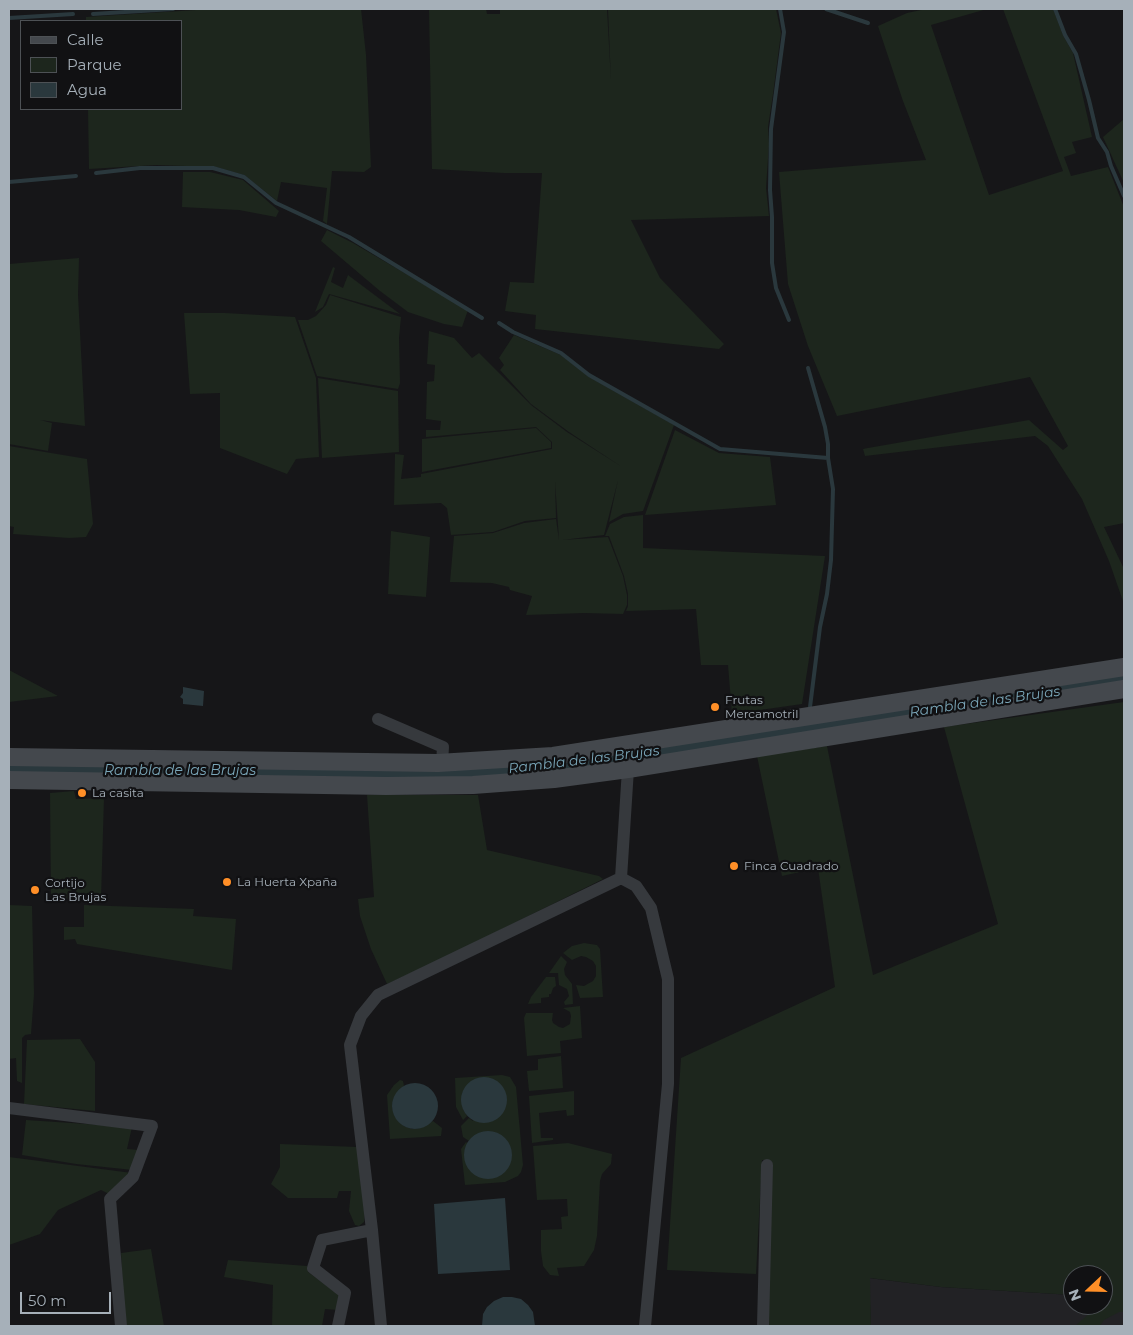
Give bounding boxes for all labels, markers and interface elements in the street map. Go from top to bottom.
legend [20,20,182,110]
text: Calle [67,30,104,49]
text: Parque [67,55,122,74]
text: Agua [67,80,107,99]
water label: Rambla de las Brujas [909,683,1061,721]
place label: Frutas Mercamotril [725,693,799,721]
marker: Frutas Mercamotril [709,701,721,713]
water label: Rambla de las Brujas [508,742,660,778]
water label: Rambla de las Brujas [104,763,256,779]
place label: La casita [92,786,144,800]
marker: La casita [76,787,88,799]
place label: Finca Cuadrado [744,859,839,873]
marker: Finca Cuadrado [728,860,740,872]
place label: La Huerta Xpaña [237,875,337,889]
place label: Cortijo Las Brujas [45,876,106,904]
marker: La Huerta Xpaña [221,876,233,888]
marker: Cortijo Las Brujas [29,884,41,896]
north arrow [1063,1265,1113,1315]
scale bar [22,1282,114,1314]
text: N [1065,1287,1085,1304]
text: 50 m [28,1291,66,1310]

